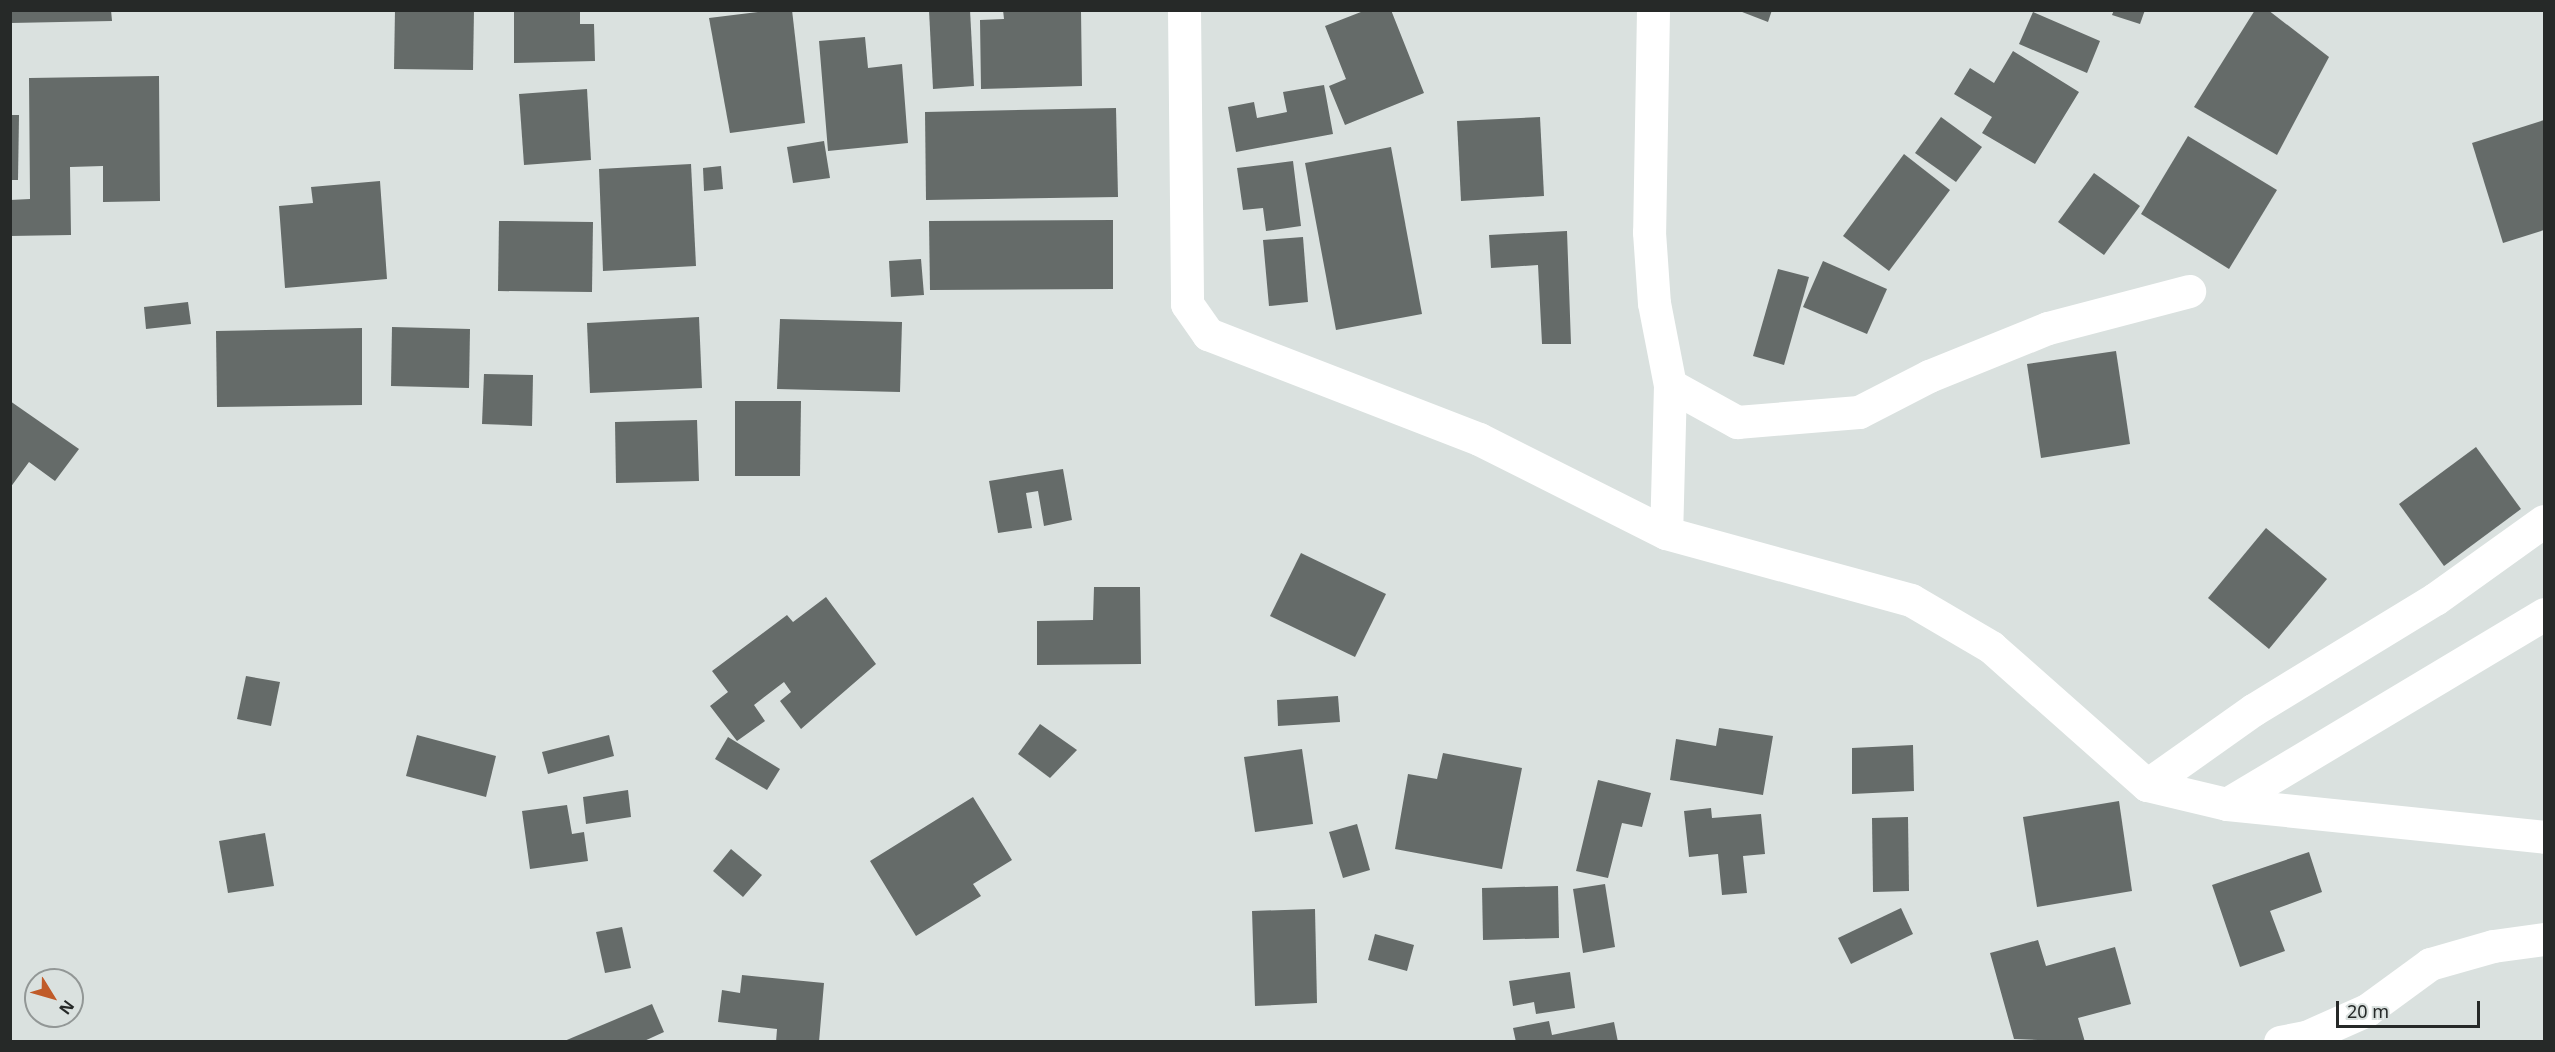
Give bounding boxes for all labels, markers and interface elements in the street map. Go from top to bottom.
north arrow [24,968,84,1028]
scale bar [2339,989,2483,1027]
text: N [54,996,79,1019]
text: 20 m [2347,999,2389,1023]

